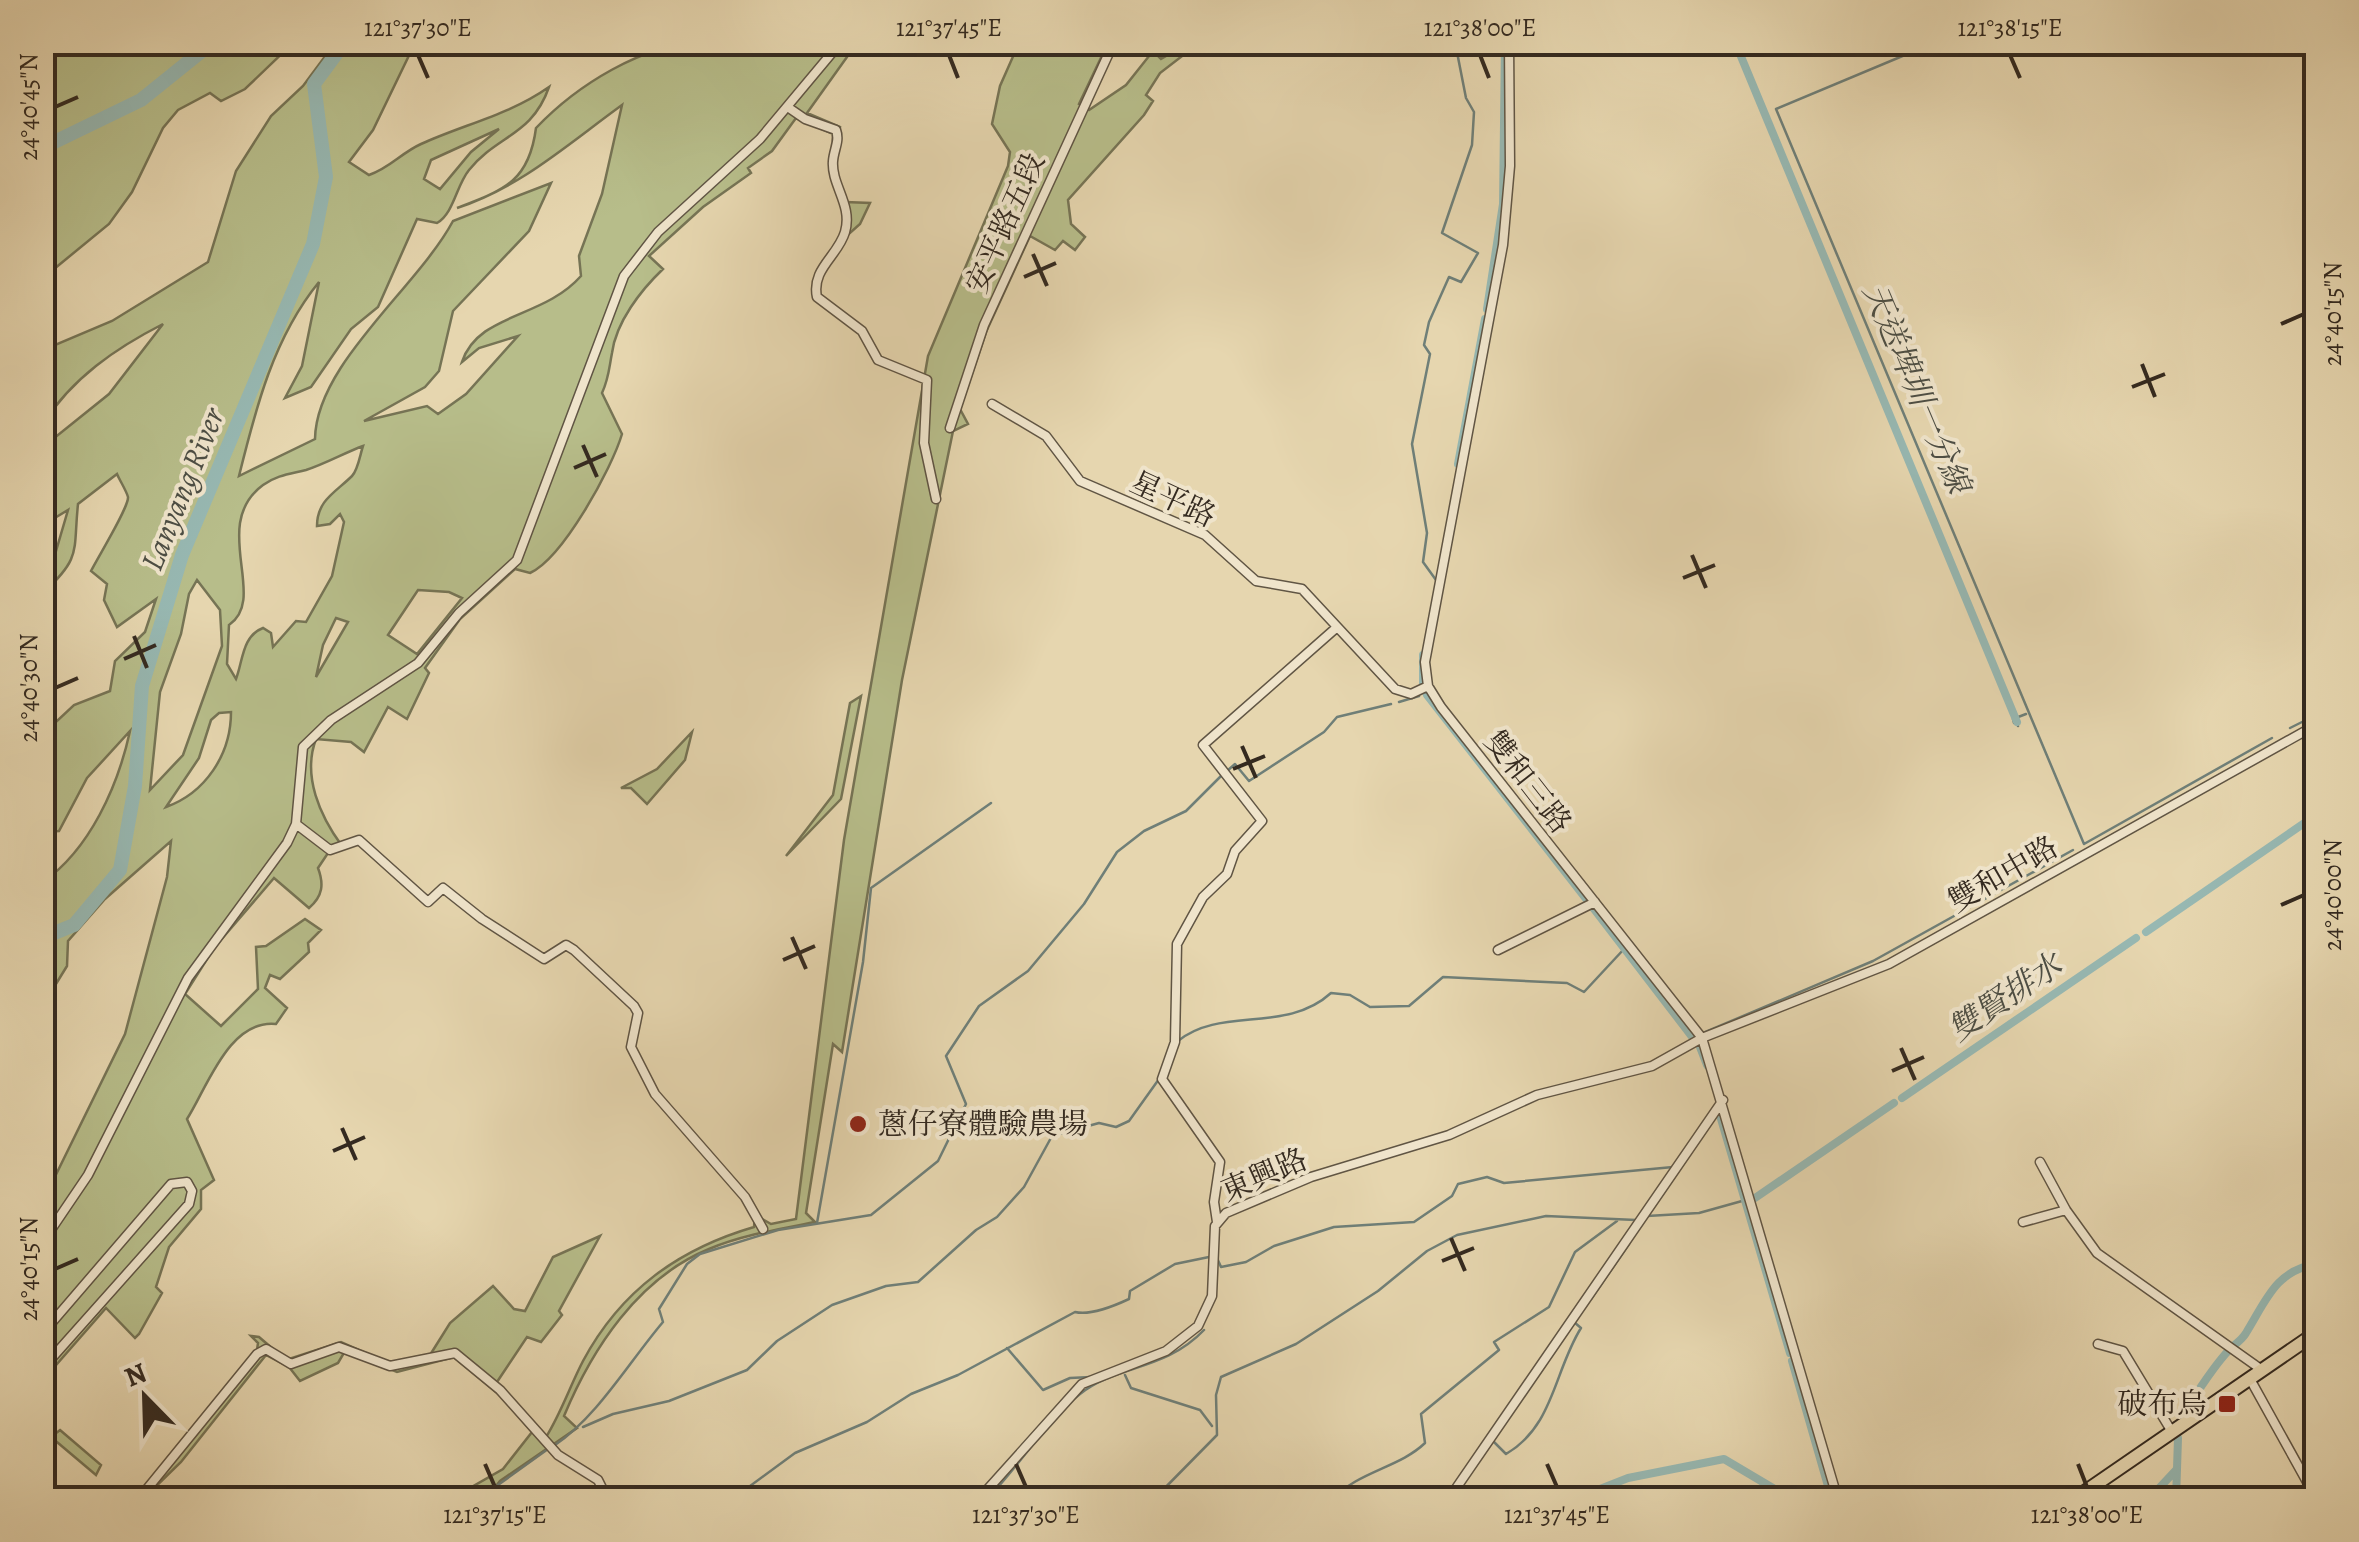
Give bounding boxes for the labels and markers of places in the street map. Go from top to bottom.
place label: 蔥仔寮體驗農場 [878,1104,1088,1144]
marker: 蔥仔寮體驗農場 [847,1113,869,1135]
place label: 破布烏 [2117,1384,2207,1424]
marker: 破布烏 [2216,1393,2238,1415]

